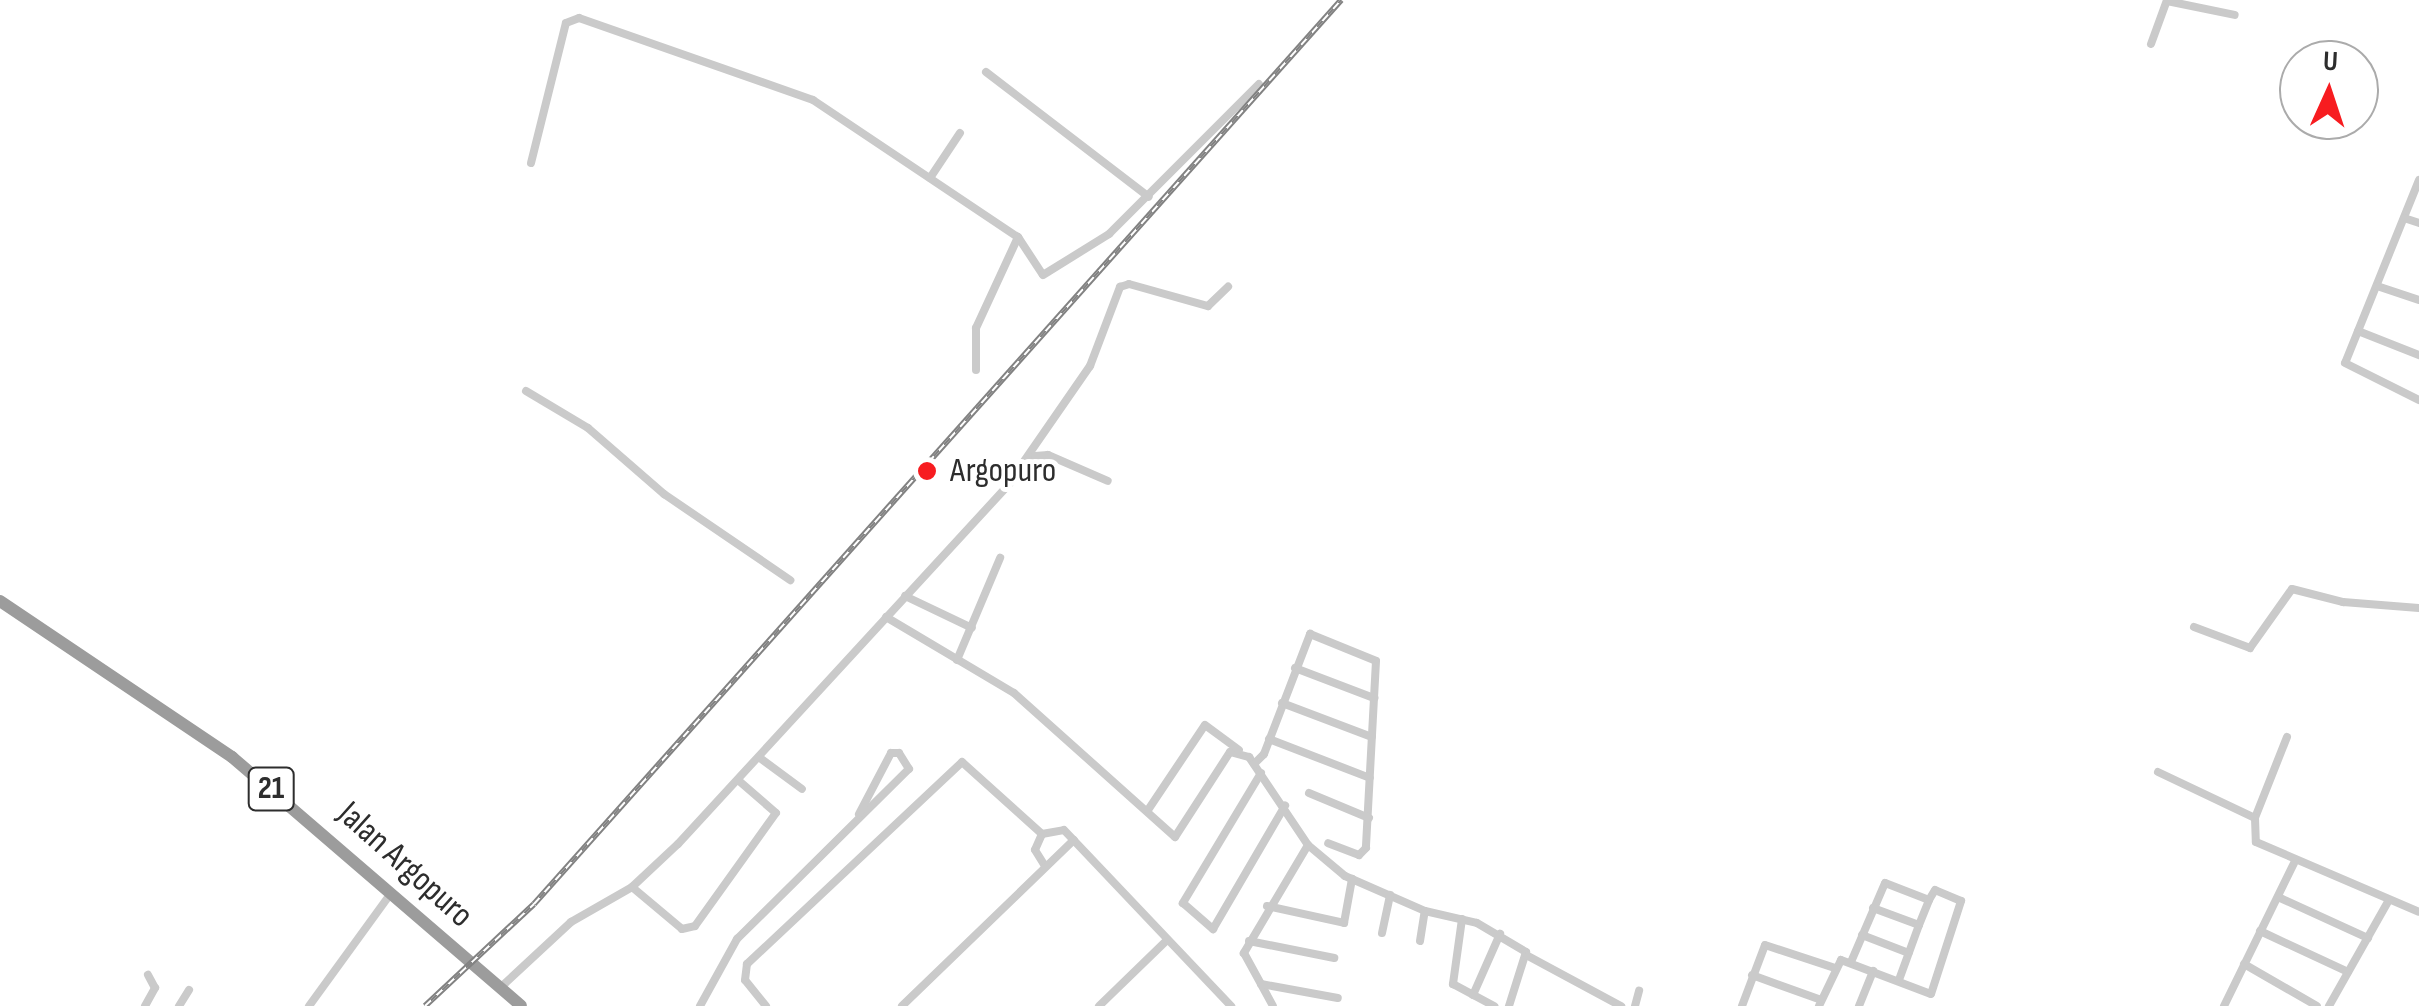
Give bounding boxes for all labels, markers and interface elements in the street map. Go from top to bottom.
north arrow [2279,40,2379,140]
text: U [2322,45,2339,78]
place label: Argopuro [950,450,1056,492]
marker: Argopuro [914,458,940,484]
road number: 21 [246,762,296,816]
street label: Jalan Argopuro [329,793,481,937]

